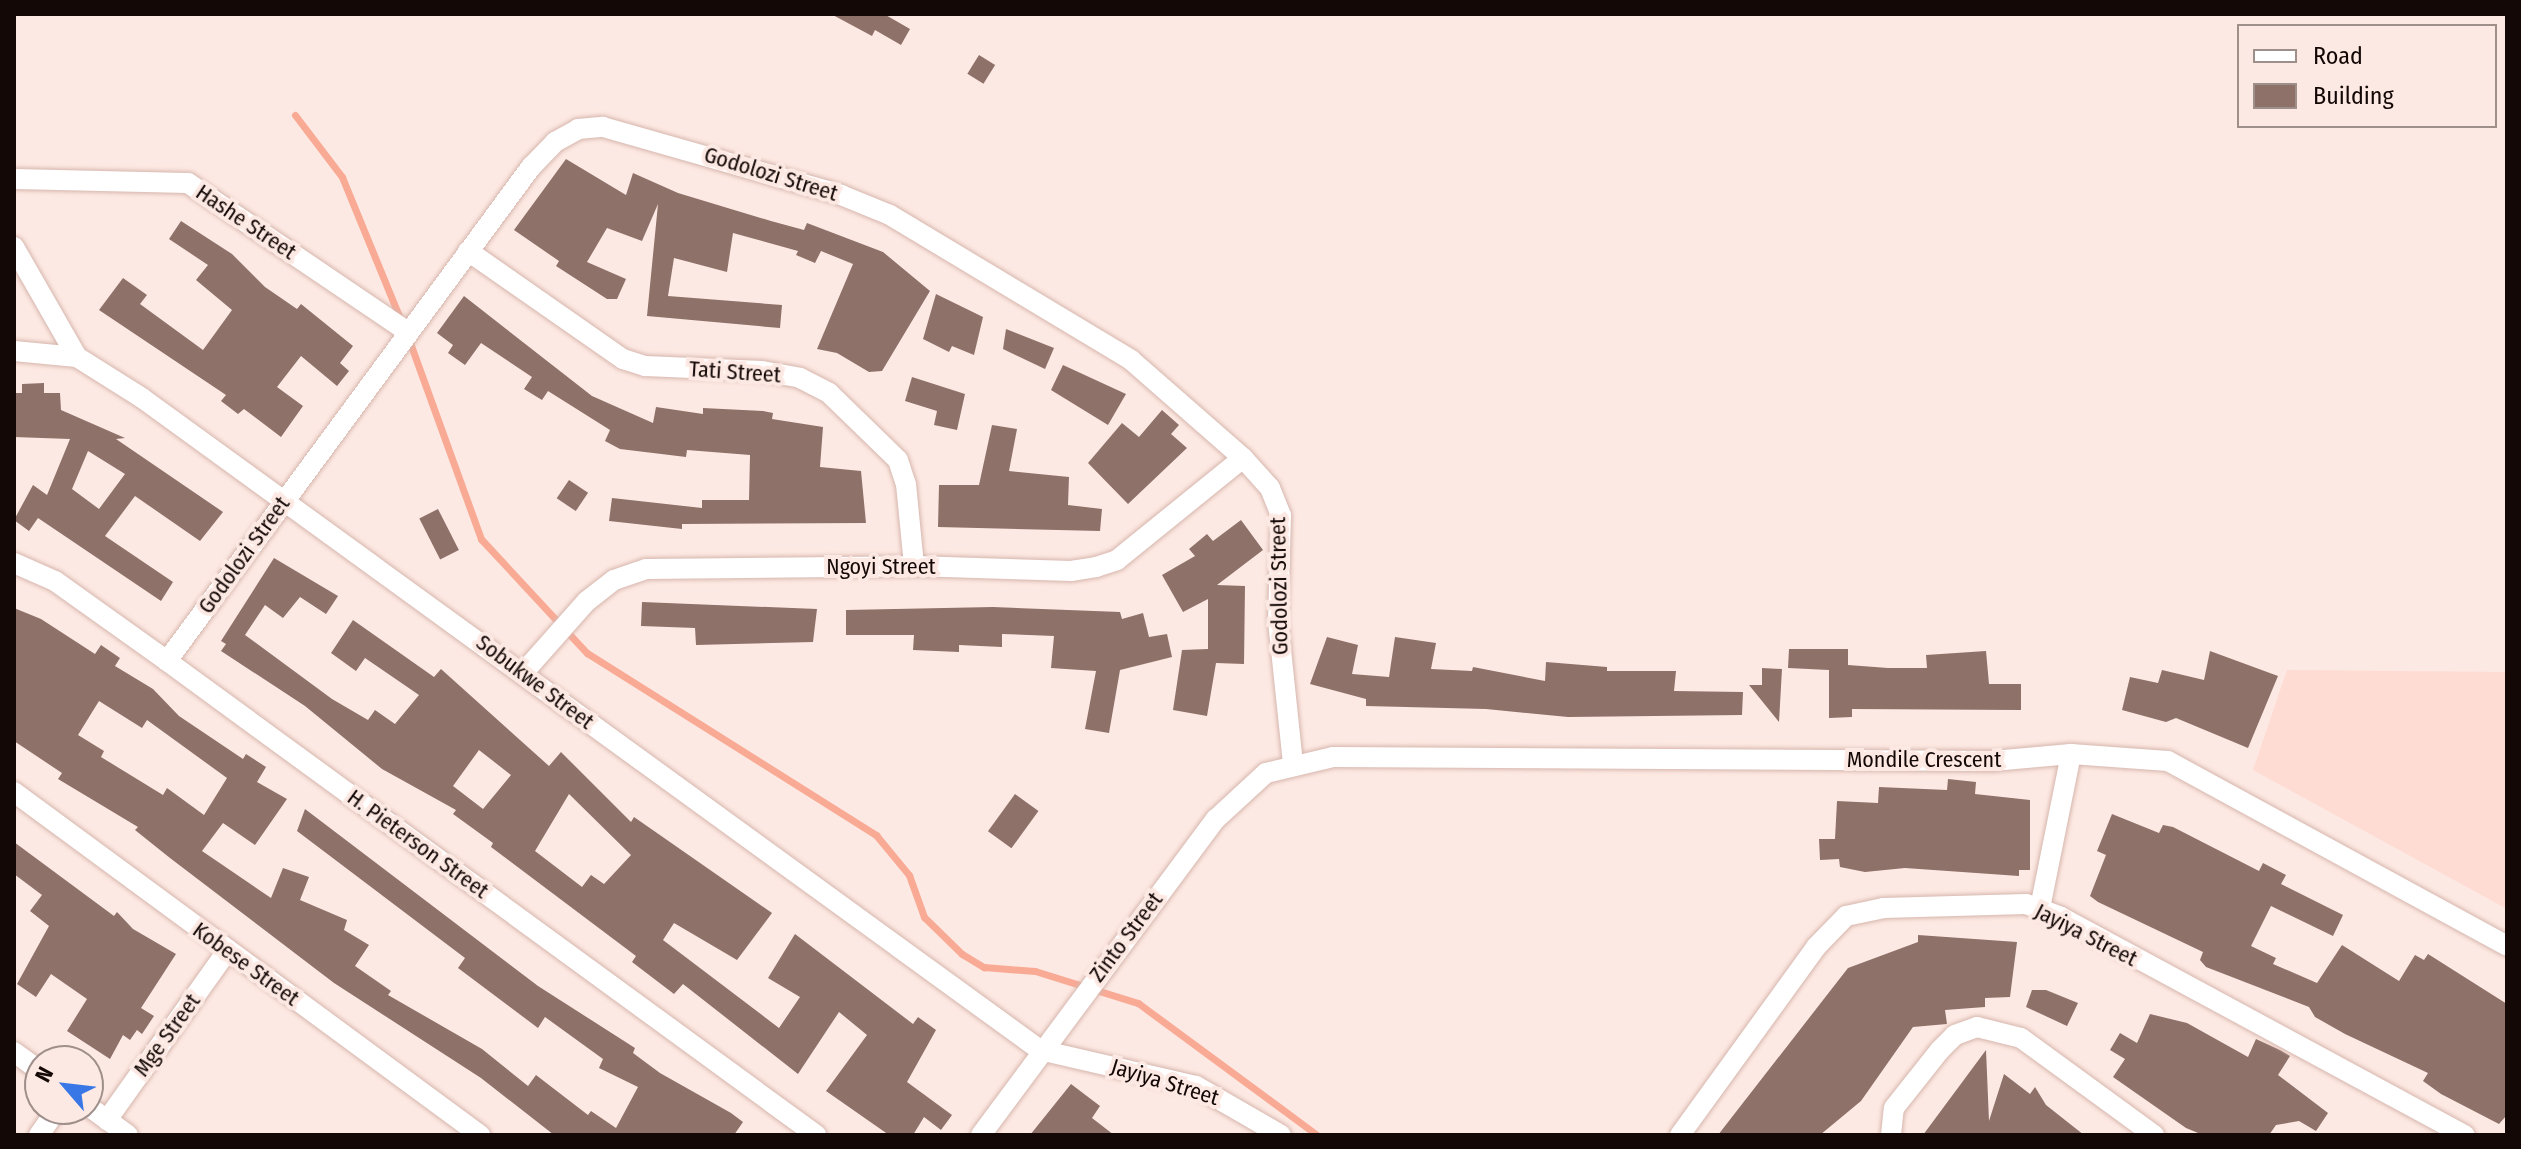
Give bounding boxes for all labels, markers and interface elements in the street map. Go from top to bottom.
legend [2237,24,2497,128]
text: Road [2313,42,2363,70]
text: Building [2313,82,2394,110]
street label: Godolozi Street [701,141,841,207]
street label: Hashe Street [191,179,301,265]
street label: Tati Street [688,356,782,388]
street label: Godolozi Street [193,491,295,619]
street label: Godolozi Street [1265,517,1293,655]
street label: Ngoyi Street [826,554,936,580]
street label: Sobukwe Street [471,629,599,735]
street label: Mondile Crescent [1847,747,2001,773]
street label: H. Pieterson Street [342,784,494,904]
street label: Zinto Street [1084,887,1168,987]
street label: Jayiya Street [2030,898,2142,972]
street label: Kobese Street [188,917,304,1011]
street label: Mge Street [128,989,206,1081]
north arrow [24,1045,104,1125]
street label: Jayiya Street [1108,1053,1222,1111]
text: N [29,1062,59,1087]

